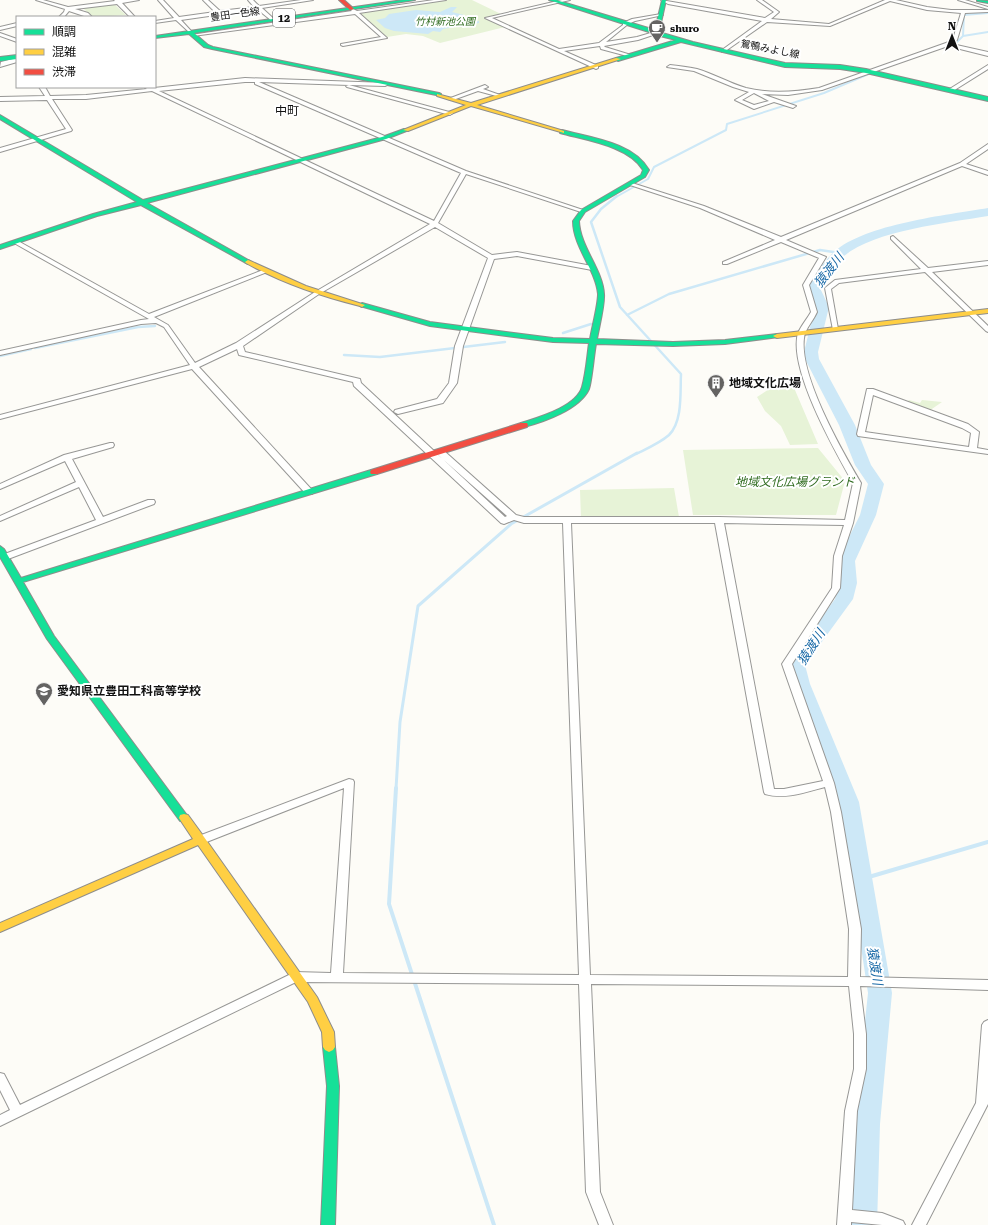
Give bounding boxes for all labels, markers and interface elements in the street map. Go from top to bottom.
street label: 豊田一色線 [209,5,261,23]
road number: 12 [273,9,295,27]
legend [16,16,156,88]
park label: 竹村新池公園 [415,16,477,27]
north arrow [932,16,972,56]
cafe icon: shuro [647,18,667,43]
text: N [948,20,957,33]
place label: shuro [670,23,700,34]
text: 順調 [52,25,76,39]
street label: 鴛鴨みよし線 [740,38,800,60]
text: 混雑 [52,45,76,59]
text: 渋滞 [52,65,76,79]
district label: 中町 [275,104,299,118]
water label: 猿渡川 [811,248,848,290]
building icon: 地域文化広場 [706,373,726,398]
place label: 地域文化広場 [729,376,801,390]
park label: 地域文化広場グランド [735,475,856,489]
water label: 猿渡川 [794,625,829,667]
school or university icon: 愛知県立豊田工科高等学校 [34,681,54,706]
place label: 愛知県立豊田工科高等学校 [57,684,201,698]
water label: 猿渡川 [865,946,886,988]

